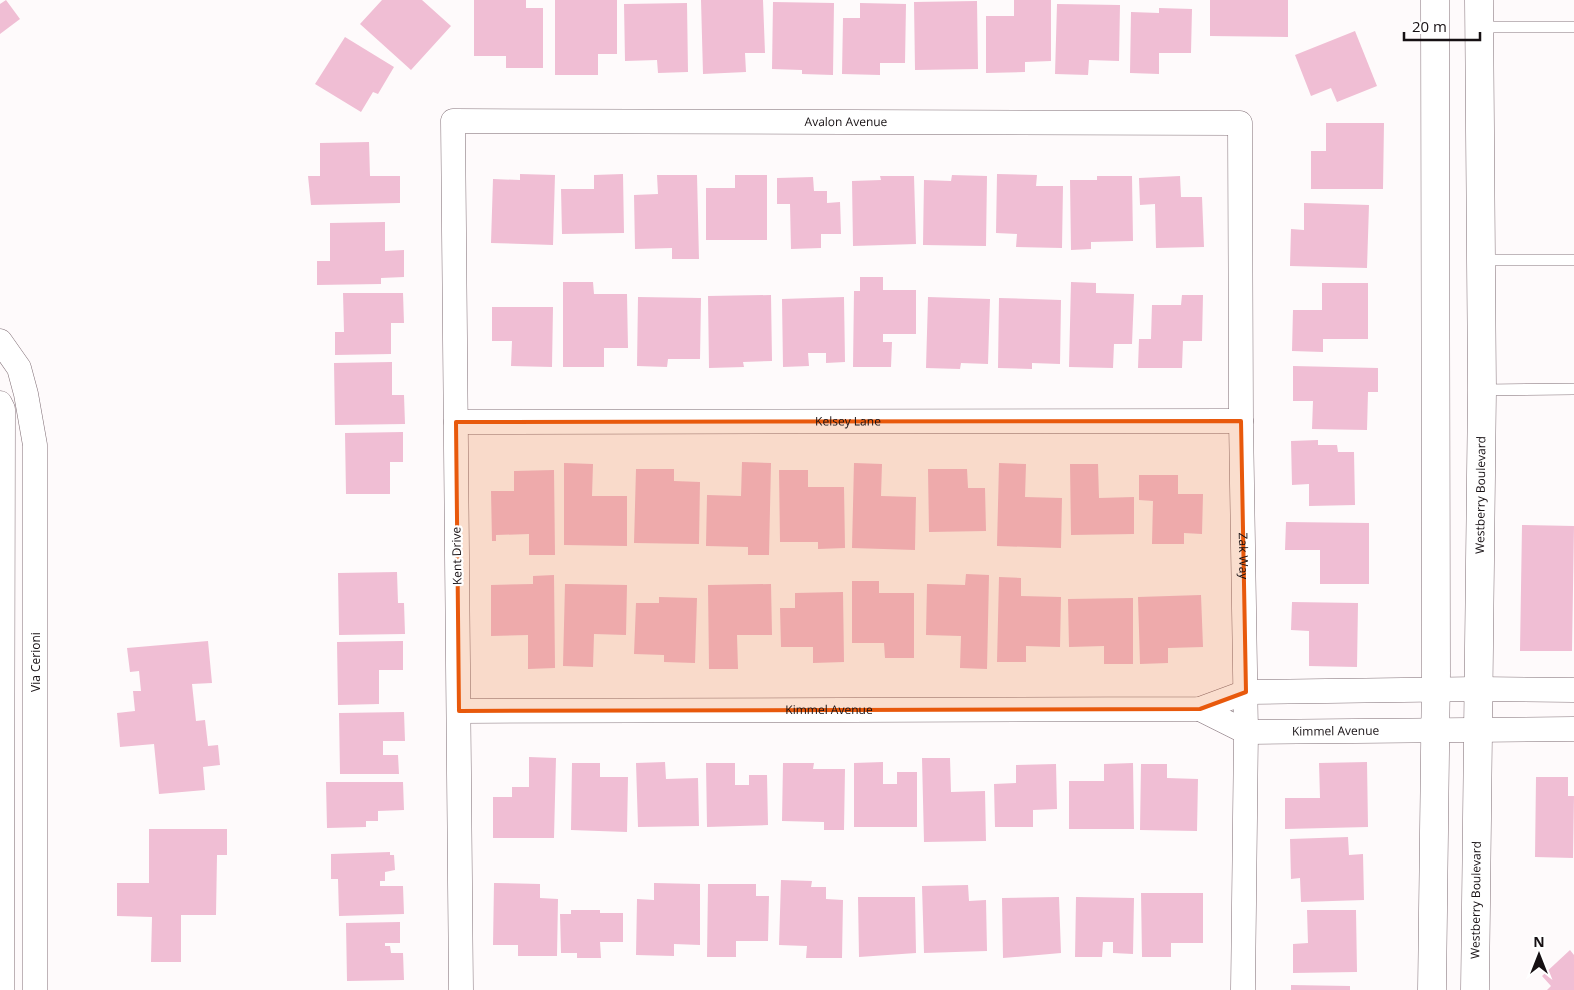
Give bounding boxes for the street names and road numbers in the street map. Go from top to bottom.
street label: Avalon Avenue [805,113,888,130]
street label: Kelsey Lane [815,412,881,430]
street label: Westberry Boulevard [1471,436,1489,554]
street label: Kent Drive [447,526,466,585]
street label: Zak Way [1235,532,1253,580]
street label: Via Cerioni [27,632,44,692]
street label: Kimmel Avenue [785,701,873,718]
street label: Kimmel Avenue [1292,722,1380,740]
street label: Westberry Boulevard [1466,841,1485,959]

